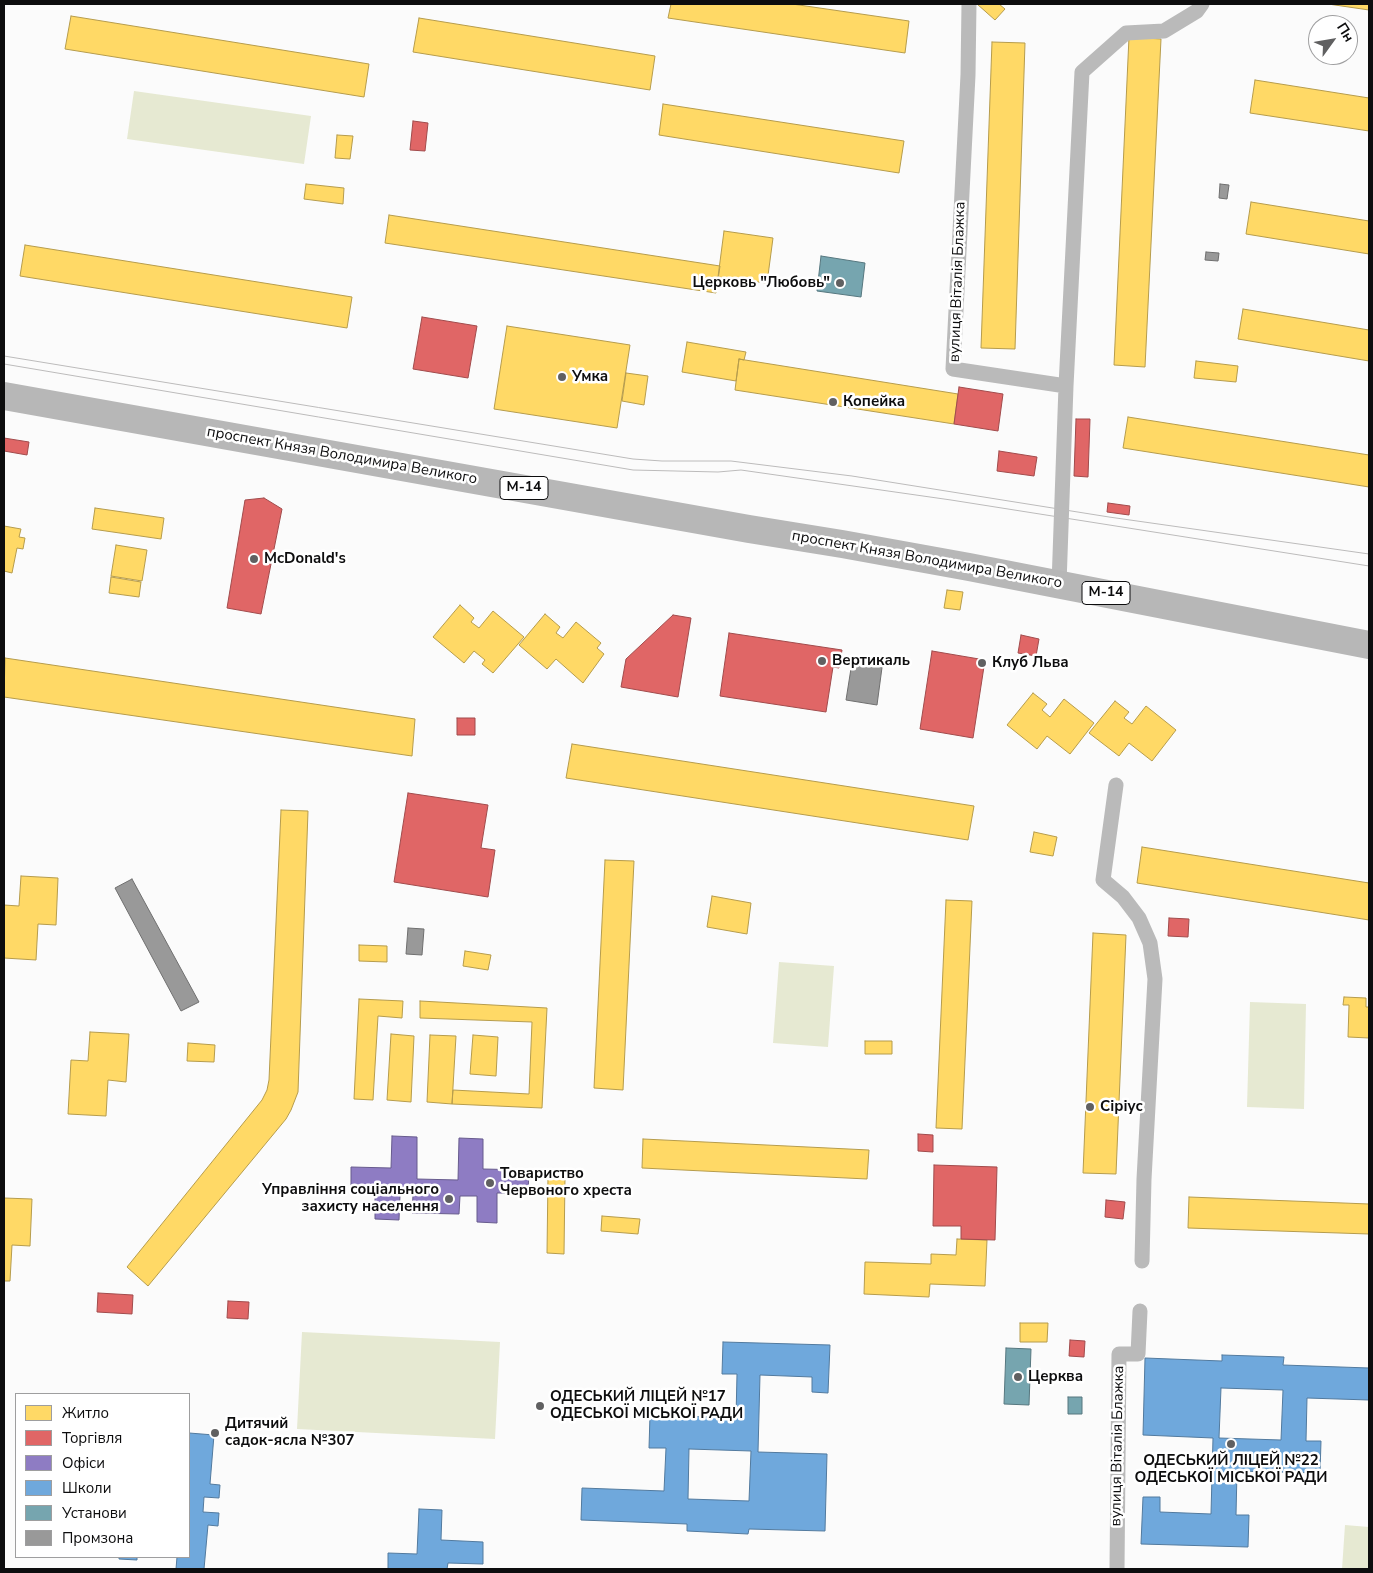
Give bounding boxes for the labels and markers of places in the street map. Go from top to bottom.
place label: Церковь "Любовь" [692,274,830,292]
marker: Церковь "Любовь" [834,277,846,289]
place label: Умка [572,368,608,386]
marker: Умка [556,371,568,383]
place label: Копейка [843,393,905,411]
marker: Копейка [827,396,839,408]
place label: McDonald's [264,550,346,568]
marker: McDonald's [248,553,260,565]
place label: Вертикаль [832,652,910,670]
place label: Клуб Льва [992,654,1069,672]
marker: Вертикаль [816,655,828,667]
marker: Клуб Льва [976,657,988,669]
place label: Сіріус [1100,1098,1143,1116]
marker: Сіріус [1084,1101,1096,1113]
place label: Товариство Червоного хреста [500,1165,632,1200]
marker: Товариство Червоного хреста [484,1177,496,1189]
place label: Управління соціального захисту населення [262,1181,439,1216]
marker: Управління соціального захисту населення [443,1193,455,1205]
place label: Церква [1028,1368,1083,1386]
marker: Церква [1012,1371,1024,1383]
place label: ОДЕСЬКИЙ ЛІЦЕЙ №17 ОДЕСЬКОЇ МІСЬКОЇ РАДИ [550,1388,743,1423]
marker: ОДЕСЬКИЙ ЛІЦЕЙ №17 ОДЕСЬКОЇ МІСЬКОЇ РАДИ [534,1400,546,1412]
place label: Дитячий садок-ясла №307 [225,1415,354,1450]
marker: Дитячий садок-ясла №307 [209,1427,221,1439]
marker: ОДЕСЬКИЙ ЛІЦЕЙ №22 ОДЕСЬКОЇ МІСЬКОЇ РАДИ [1225,1438,1237,1450]
place label: ОДЕСЬКИЙ ЛІЦЕЙ №22 ОДЕСЬКОЇ МІСЬКОЇ РАДИ [1134,1452,1328,1487]

